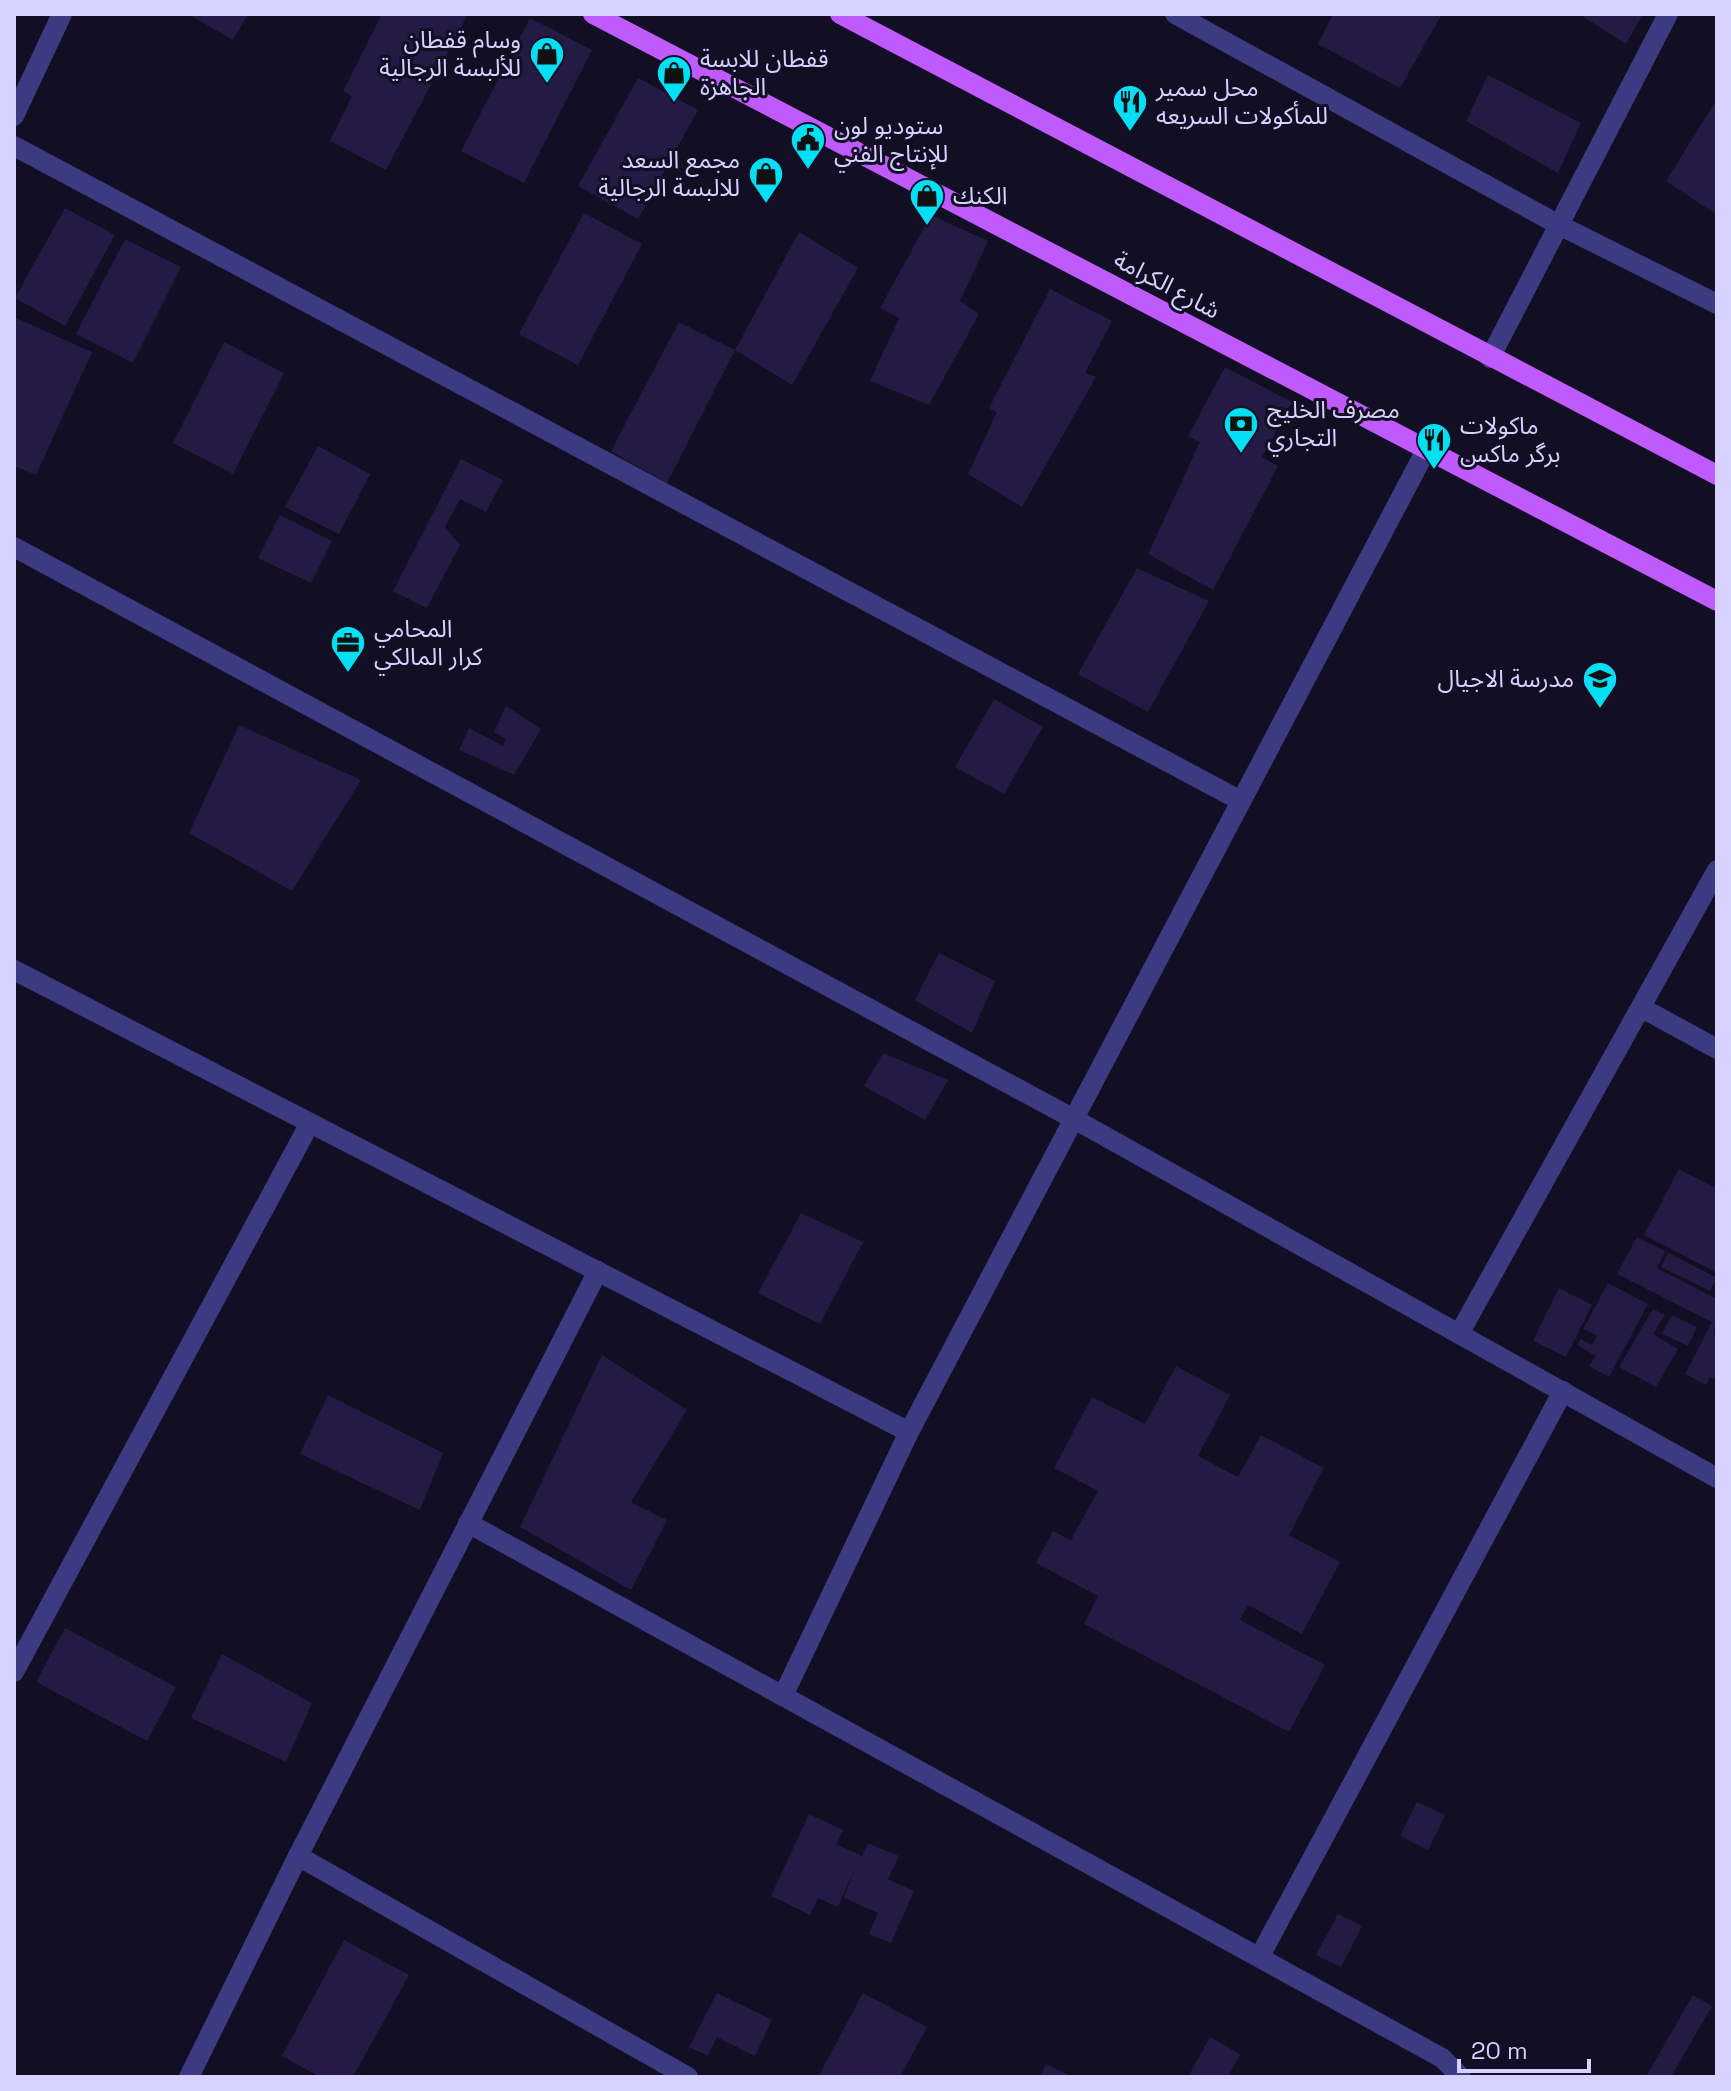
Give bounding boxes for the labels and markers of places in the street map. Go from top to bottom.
place label: وسام قفطان للألبسة الرجالية [379,24,521,83]
shop icon: وسام قفطان للألبسة الرجالية [528,35,566,85]
place label: قفطان للابسة الجاهزة [700,43,828,102]
shop icon: قفطان للابسة الجاهزة [655,54,693,104]
place label: محل سمير للمأكولات السريعه [1155,72,1328,131]
restaurant icon: محل سمير للمأكولات السريعه [1111,83,1149,133]
place label: ستوديو لون للإنتاج الفني [834,110,948,173]
public building icon: ستوديو لون للإنتاج الفني [789,121,827,171]
place label: مجمع السعد للالبسة الرجالية [598,144,740,203]
shop icon: مجمع السعد للالبسة الرجالية [747,155,785,205]
shop icon: الكنك [908,177,946,227]
place label: الكنك [953,180,1008,211]
place label: مصرف الخليج التجاري [1267,394,1400,457]
bank icon: مصرف الخليج التجاري [1222,405,1260,455]
place label: ماكولات برگر ماكس [1460,410,1561,469]
restaurant icon: ماكولات برگر ماكس [1415,421,1453,471]
place label: المحامي كرار المالكي [374,613,483,676]
office icon: المحامي كرار المالكي [329,624,367,674]
school or university icon: مدرسة الاجيال [1581,660,1619,710]
place label: مدرسة الاجيال [1437,663,1574,694]

